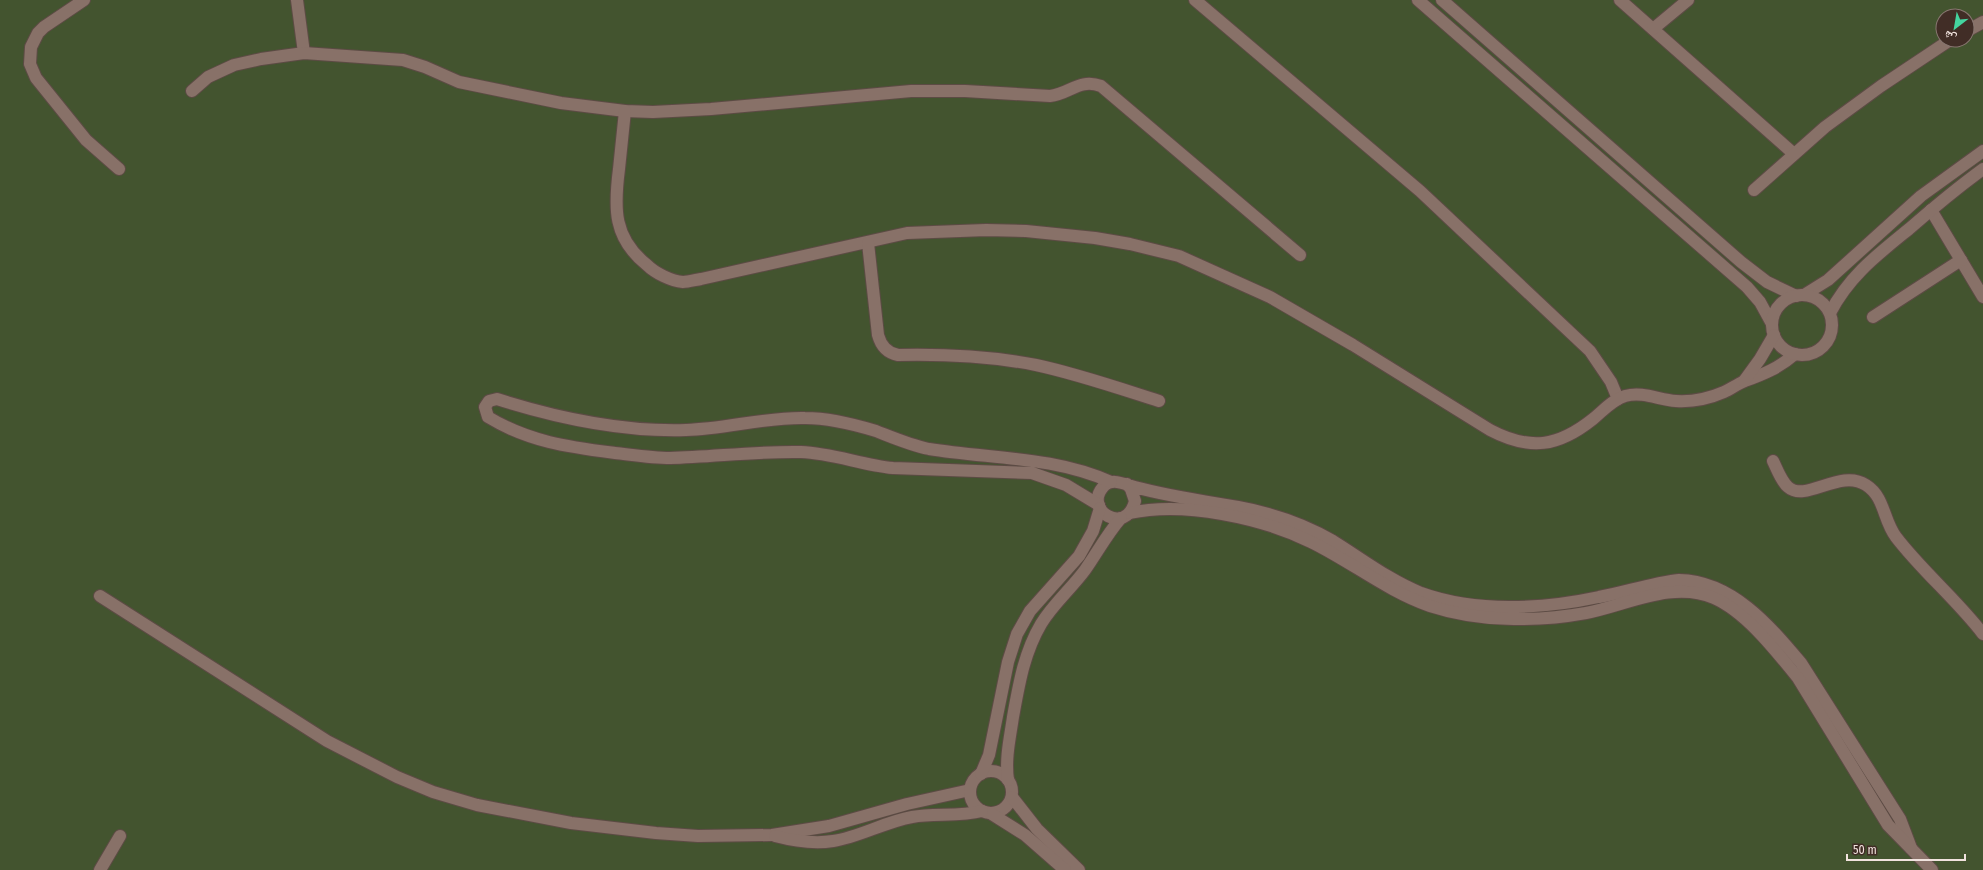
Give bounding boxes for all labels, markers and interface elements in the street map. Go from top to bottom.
north arrow [1935,8,1975,48]
text: ش [1941,27,1959,45]
scale bar [1847,836,1965,862]
text: 50 m [1853,843,1877,857]

